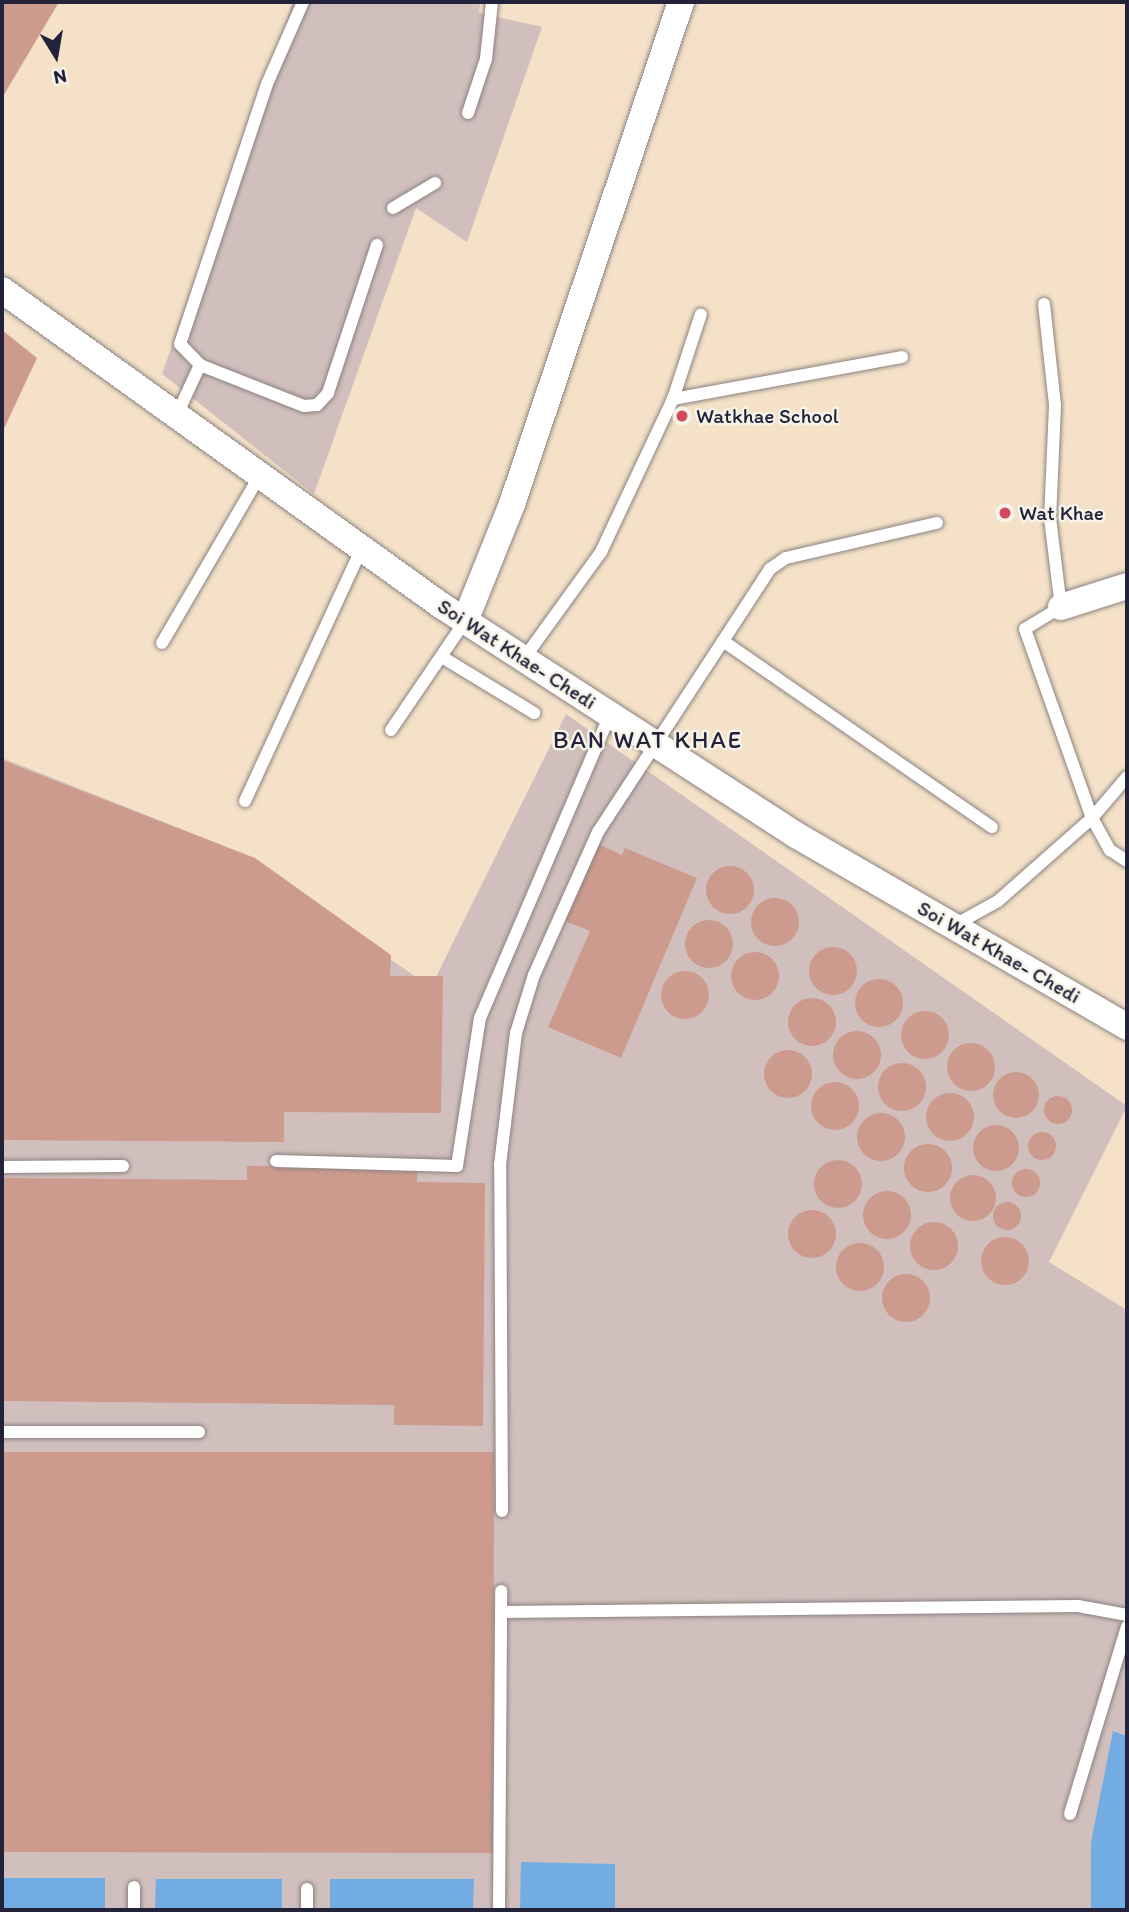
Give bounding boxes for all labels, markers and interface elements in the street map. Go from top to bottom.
north arrow [21,21,91,91]
text: N [52,65,69,90]
place label: Watkhae School [696,403,839,429]
marker: Watkhae School [674,408,690,424]
place label: Wat Khae [1019,500,1105,526]
marker: Wat Khae [997,505,1013,521]
street label: Soi Wat Khae- Chedi [433,593,601,715]
district label: BAN WAT KHAE [554,726,742,754]
street label: Soi Wat Khae- Chedi [913,895,1085,1009]

